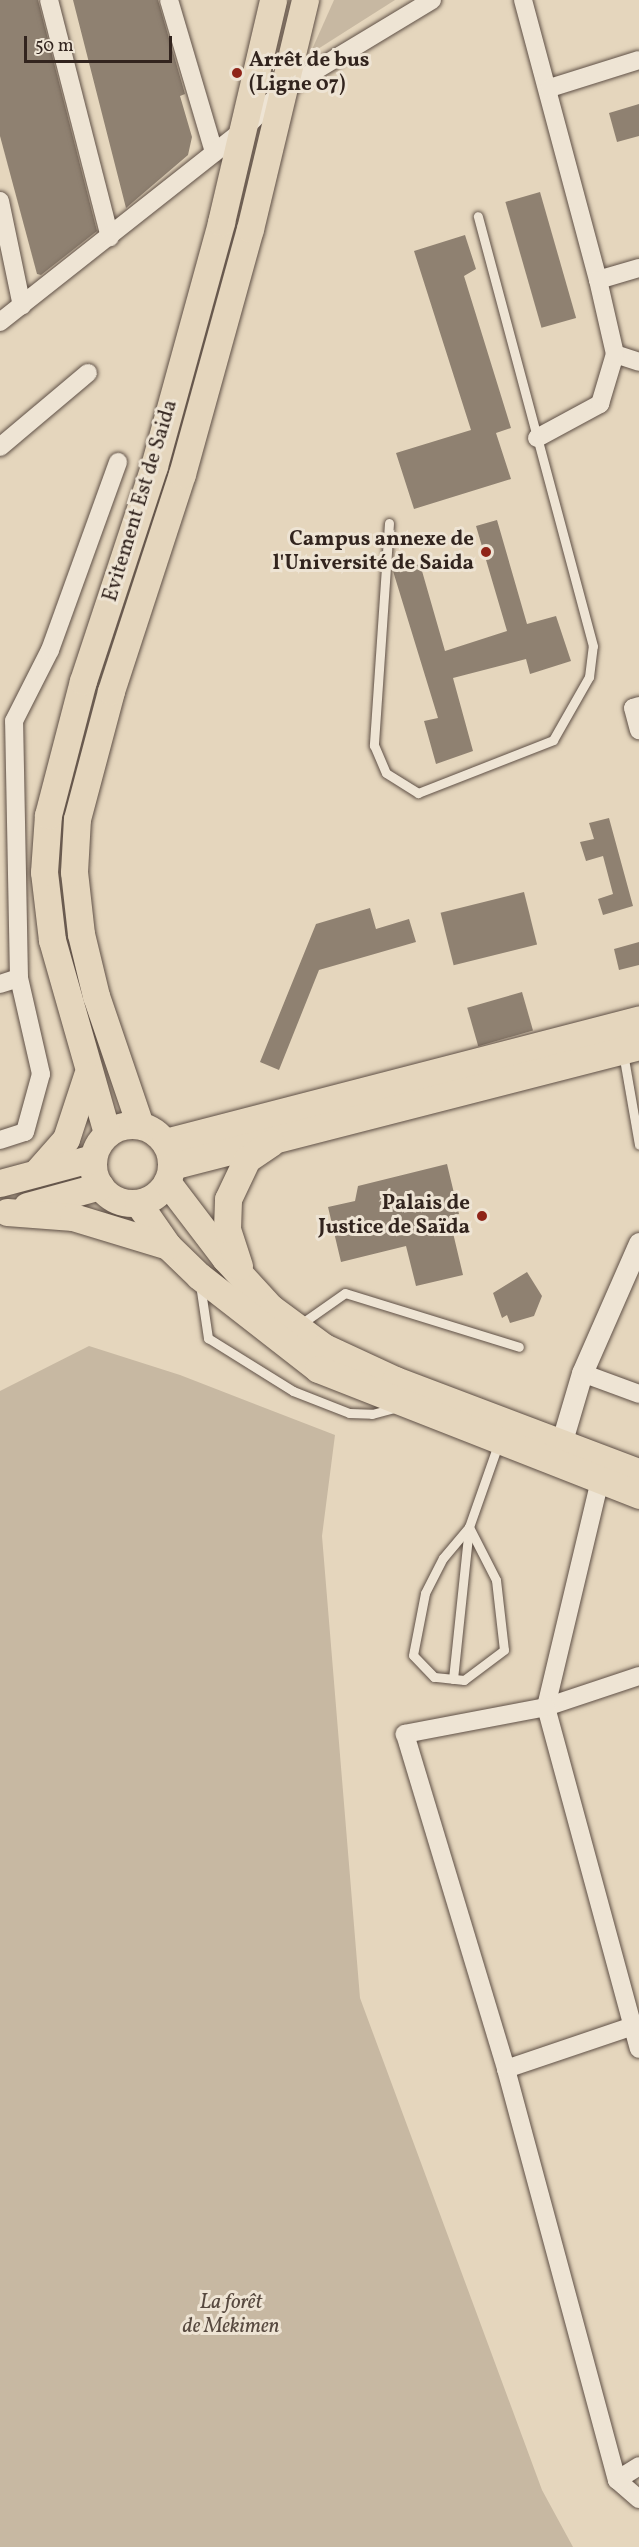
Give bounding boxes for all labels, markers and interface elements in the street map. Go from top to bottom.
scale bar [27,24,176,62]
text: 50 m [35,34,74,59]
place label: Arrêt de bus (Ligne 07) [249,48,369,98]
marker: Arrêt de bus (Ligne 07) [230,66,244,80]
street label: Evitement Est de Saida [98,397,184,605]
place label: Campus annexe de l'Université de Saida [273,527,474,577]
marker: Campus annexe de l'Université de Saida [479,545,493,559]
place label: Palais de Justice de Saïda [318,1191,470,1241]
marker: Palais de Justice de Saïda [475,1209,489,1223]
park label: La forêt de Mekimen [183,2290,279,2340]

